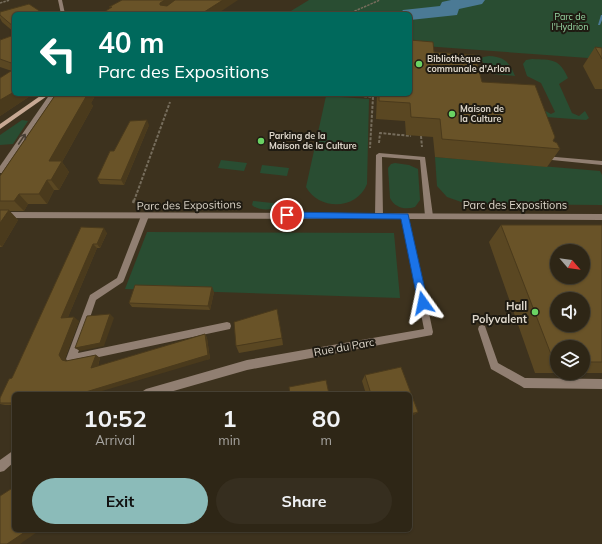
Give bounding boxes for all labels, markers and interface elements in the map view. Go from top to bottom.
park label: Parc de l'Hydrion [552,11,588,33]
text: 40 m [98,25,164,60]
icon: left [32,28,84,80]
place label: Bibliothèque communale d'Arlon [427,53,510,74]
marker: Bibliothèque communale d'Arlon [414,59,424,69]
text: Parc des Expositions [98,60,269,83]
place label: Maison de la Culture [460,103,504,124]
marker: Maison de la Culture [447,109,457,119]
place label: Parking de la Maison de la Culture [269,130,357,151]
one-way arrow [18,134,26,145]
marker: Parking de la Maison de la Culture [256,136,266,146]
street label: Parc des Expositions [137,197,241,213]
pin [270,198,304,232]
street label: Parc des Expositions [463,198,567,212]
icon: arrive [276,204,298,226]
north arrow [550,244,590,284]
map controls [550,244,590,380]
position arrow [402,282,444,324]
button: sound [550,292,590,332]
place label: Hall Polyvalent [472,299,527,326]
marker: Hall Polyvalent [530,307,540,317]
street label: Rue du Parc [313,335,376,359]
button: layers [550,340,590,380]
text: 10:52 [83,403,147,433]
text: 1 [222,403,237,433]
text: 80 [312,403,341,433]
text: Arrival [95,432,135,448]
text: min [218,432,240,448]
text: m [320,432,332,448]
button: Exit [32,478,208,524]
button: Share [216,478,392,524]

